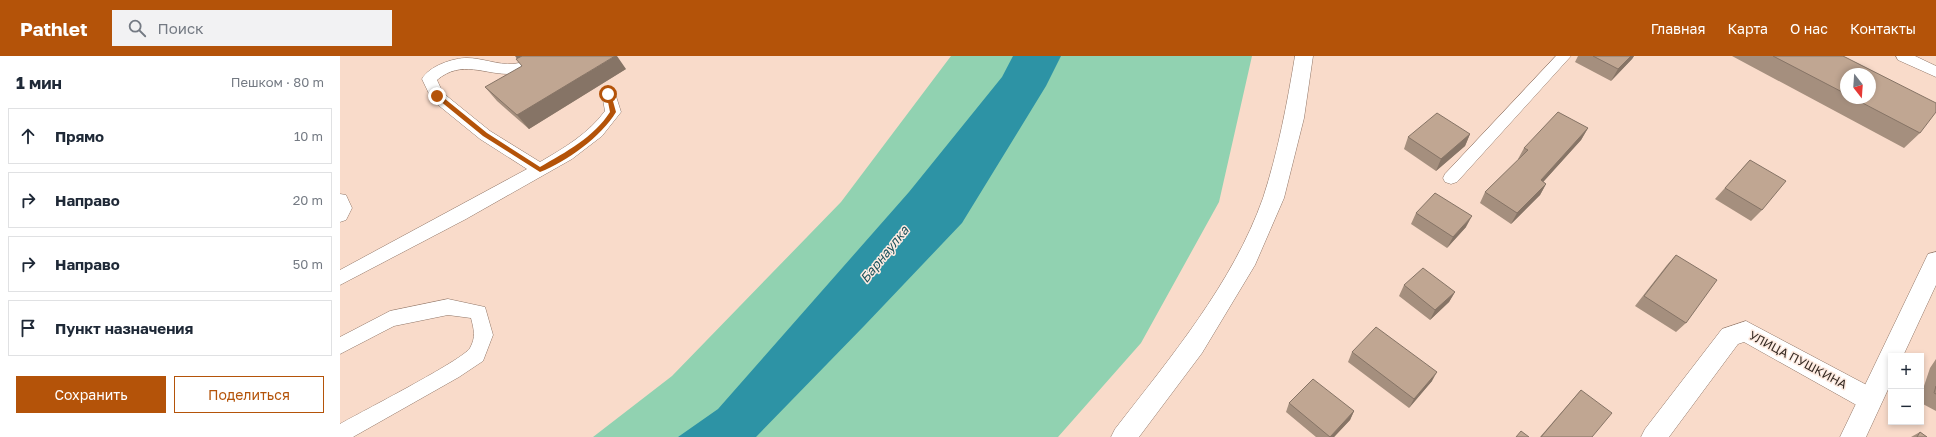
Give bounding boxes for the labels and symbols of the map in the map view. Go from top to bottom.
north arrow [1840,68,1876,104]
route start [599,85,617,103]
route end [428,87,446,105]
water label: Барнаулка [856,222,912,286]
street label: УЛИЦА ПУШКИНА [1747,327,1850,392]

